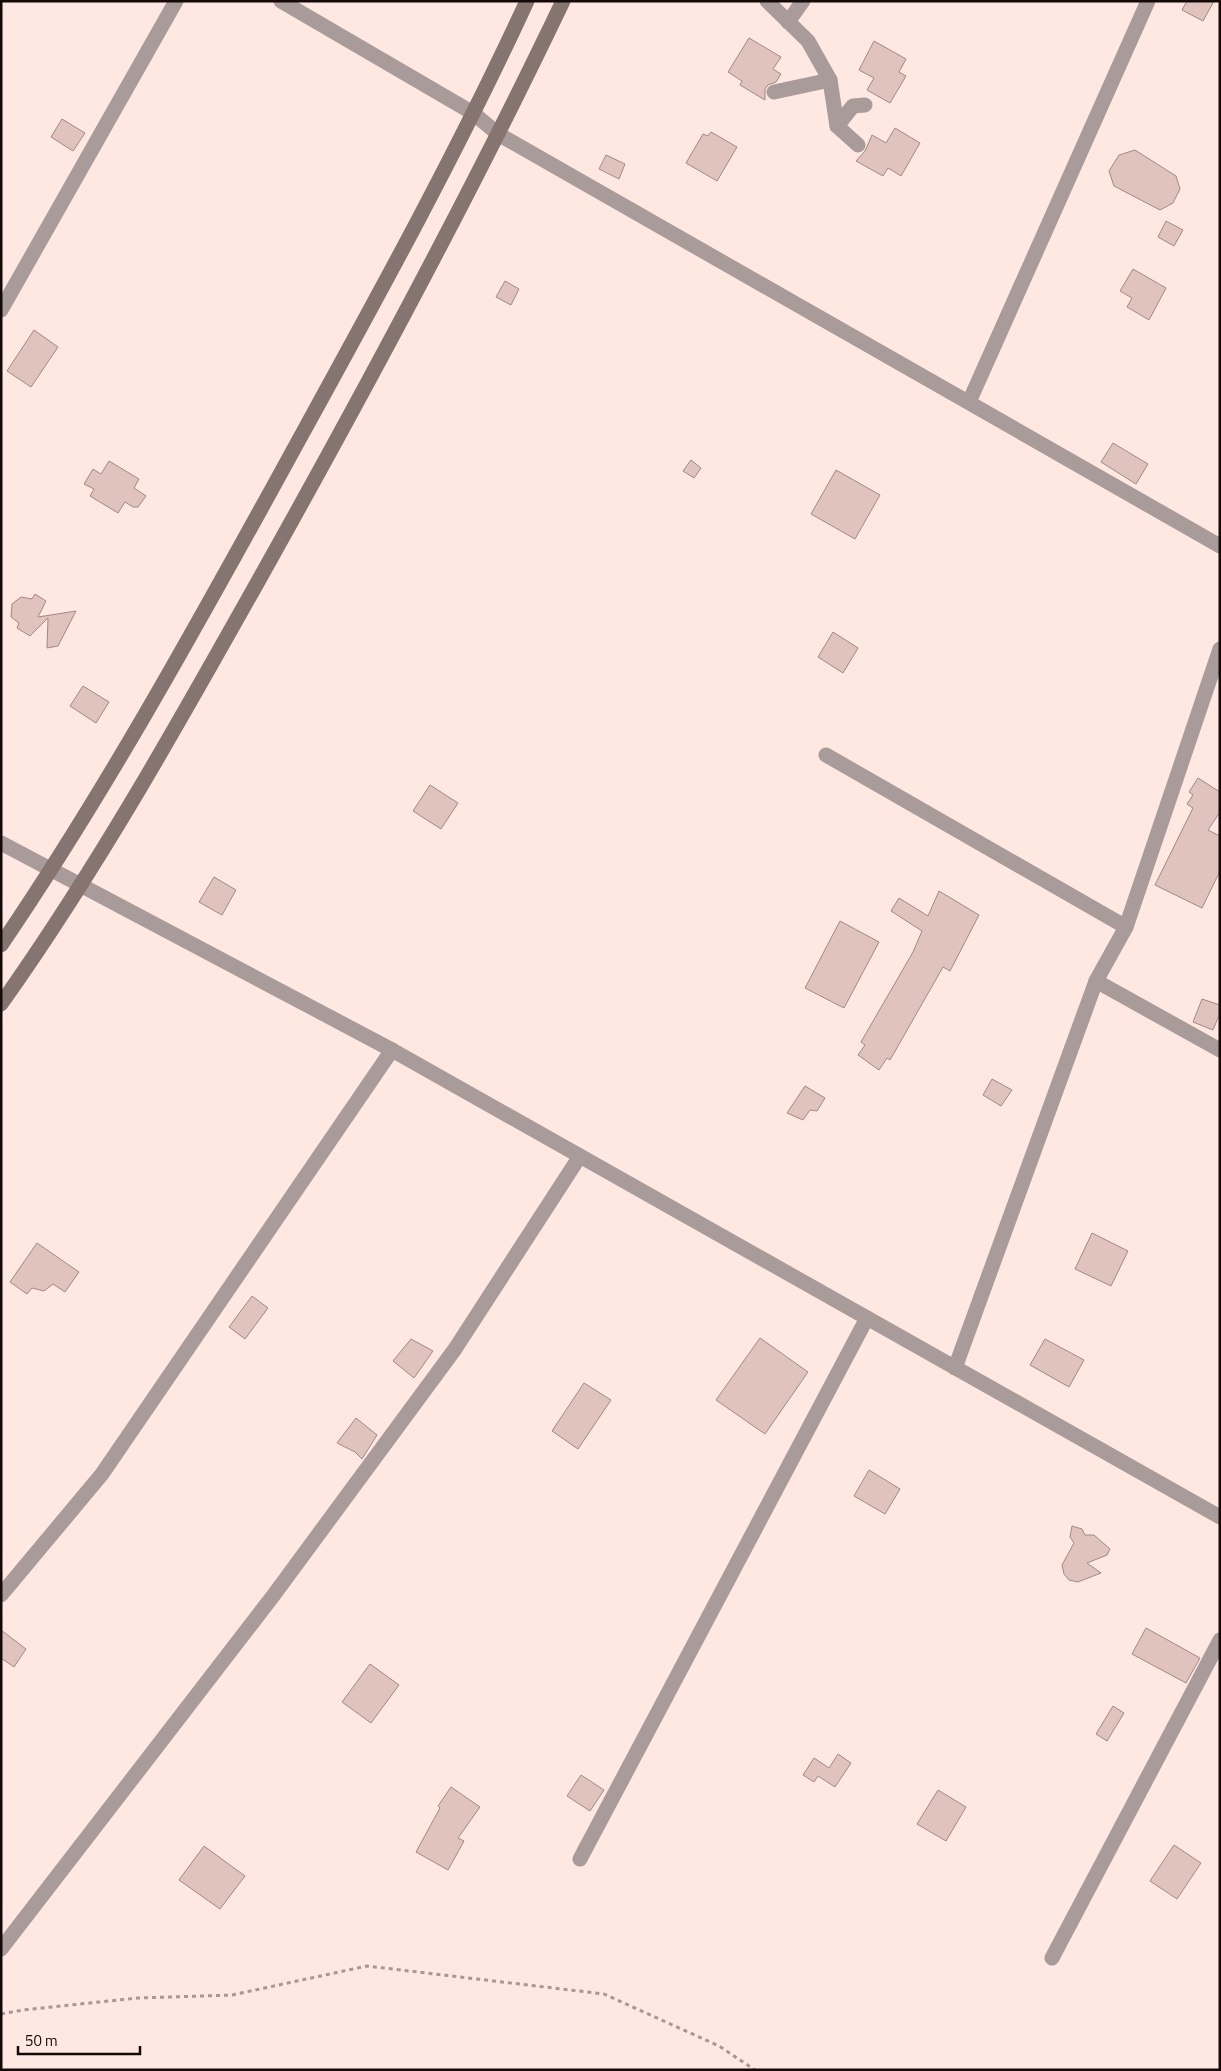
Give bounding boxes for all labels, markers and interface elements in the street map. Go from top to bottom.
scale bar [18,2024,140,2056]
text: 50 m [25,2029,58,2052]

